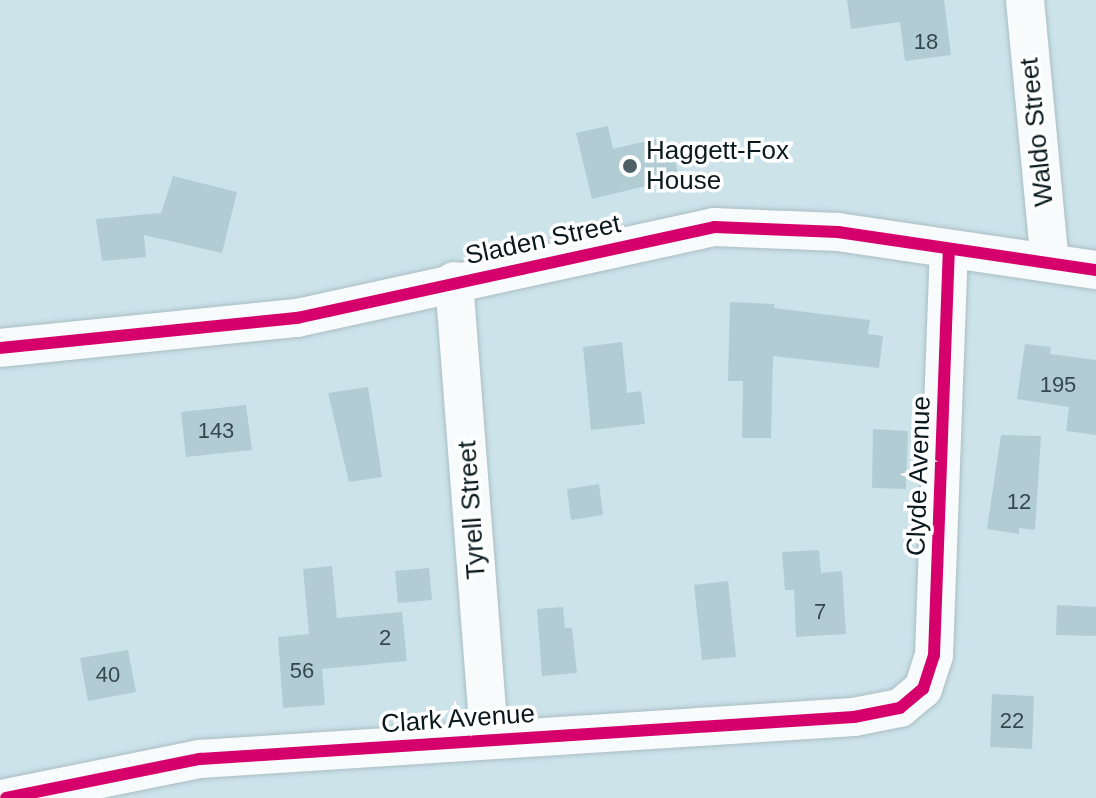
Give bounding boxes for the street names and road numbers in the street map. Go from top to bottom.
street label: Waldo Street [1014,56,1060,208]
street label: Sladen Street [463,208,623,272]
street label: Clyde Avenue [901,395,937,557]
street label: Tyrell Street [452,440,492,580]
street label: Clark Avenue [379,698,537,740]

